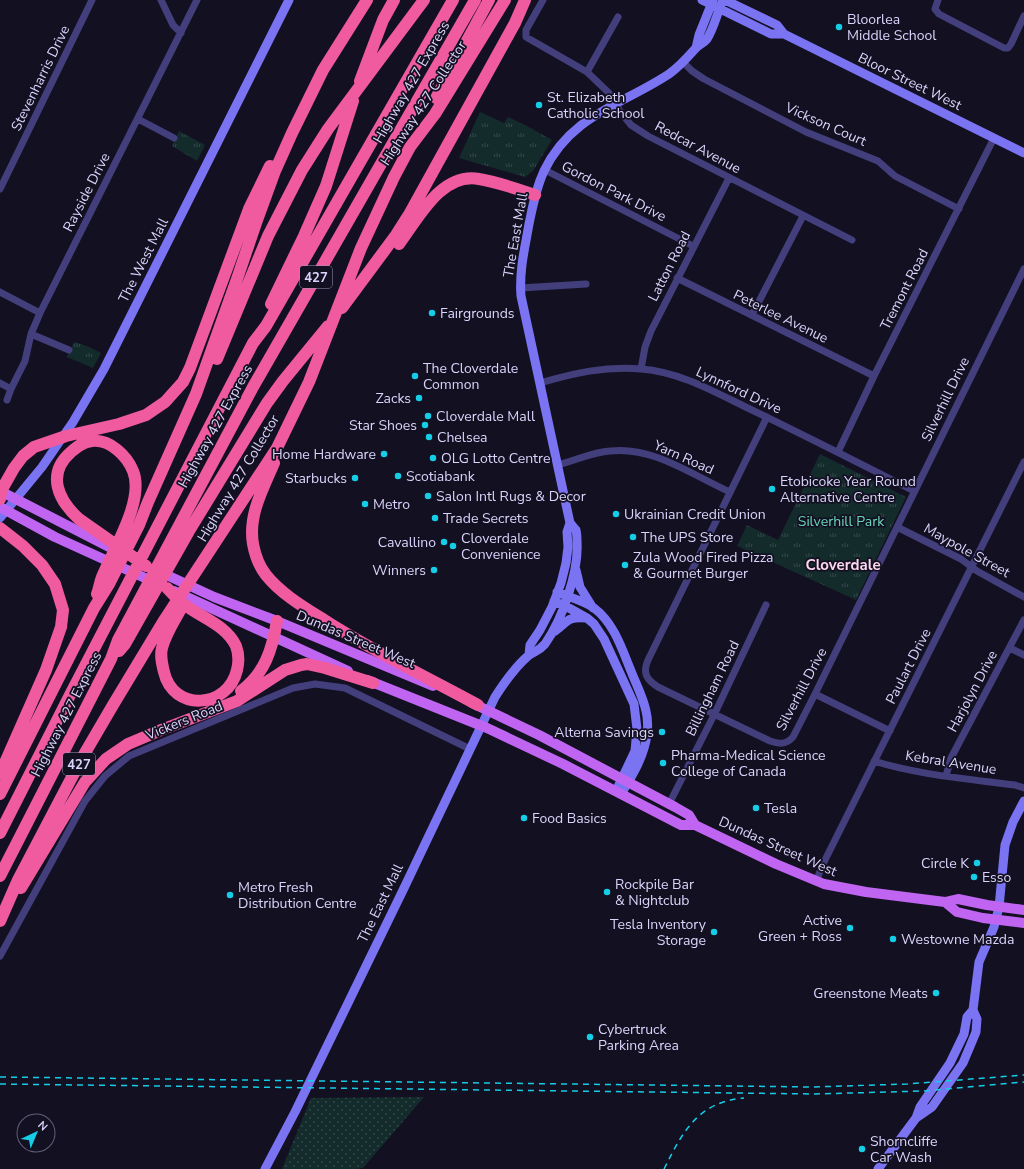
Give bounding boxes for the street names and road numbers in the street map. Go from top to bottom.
street label: Highway 427 Express [369,17,454,147]
street label: Stevenharris Drive [7,22,74,134]
street label: Highway 427 Collector [376,37,471,169]
street label: Bloor Street West [855,48,965,115]
street label: Vickson Court [781,98,870,151]
street label: Redcar Avenue [651,117,744,178]
street label: Rayside Drive [58,150,114,235]
street label: Gordon Park Drive [558,157,669,226]
street label: The East Mall [499,190,532,279]
street label: The West Mall [114,214,173,306]
street label: Latton Road [644,228,695,305]
street label: Tremont Road [876,245,933,333]
road number: 427 [300,266,332,288]
street label: Peterlee Avenue [730,285,831,348]
street label: Silverhill Drive [917,354,974,445]
street label: Highway 427 Express [174,361,257,491]
street label: Lynnford Drive [693,362,785,419]
street label: Highway 427 Collector [193,411,284,545]
street label: Yarn Road [650,435,717,479]
street label: Maypole Street [920,519,1013,582]
street label: Dundas Street West [293,606,418,673]
street label: Paulart Drive [881,625,936,707]
street label: Billingham Road [681,637,744,739]
street label: Silverhill Drive [772,644,831,734]
street label: Harjolyn Drive [943,647,1002,735]
street label: Highway 427 Express [27,649,105,779]
street label: Vickers Road [142,696,226,745]
street label: Kebral Avenue [904,746,998,779]
road number: 427 [63,753,95,775]
street label: Dundas Street West [716,812,840,881]
street label: The East Mall [353,860,408,946]

